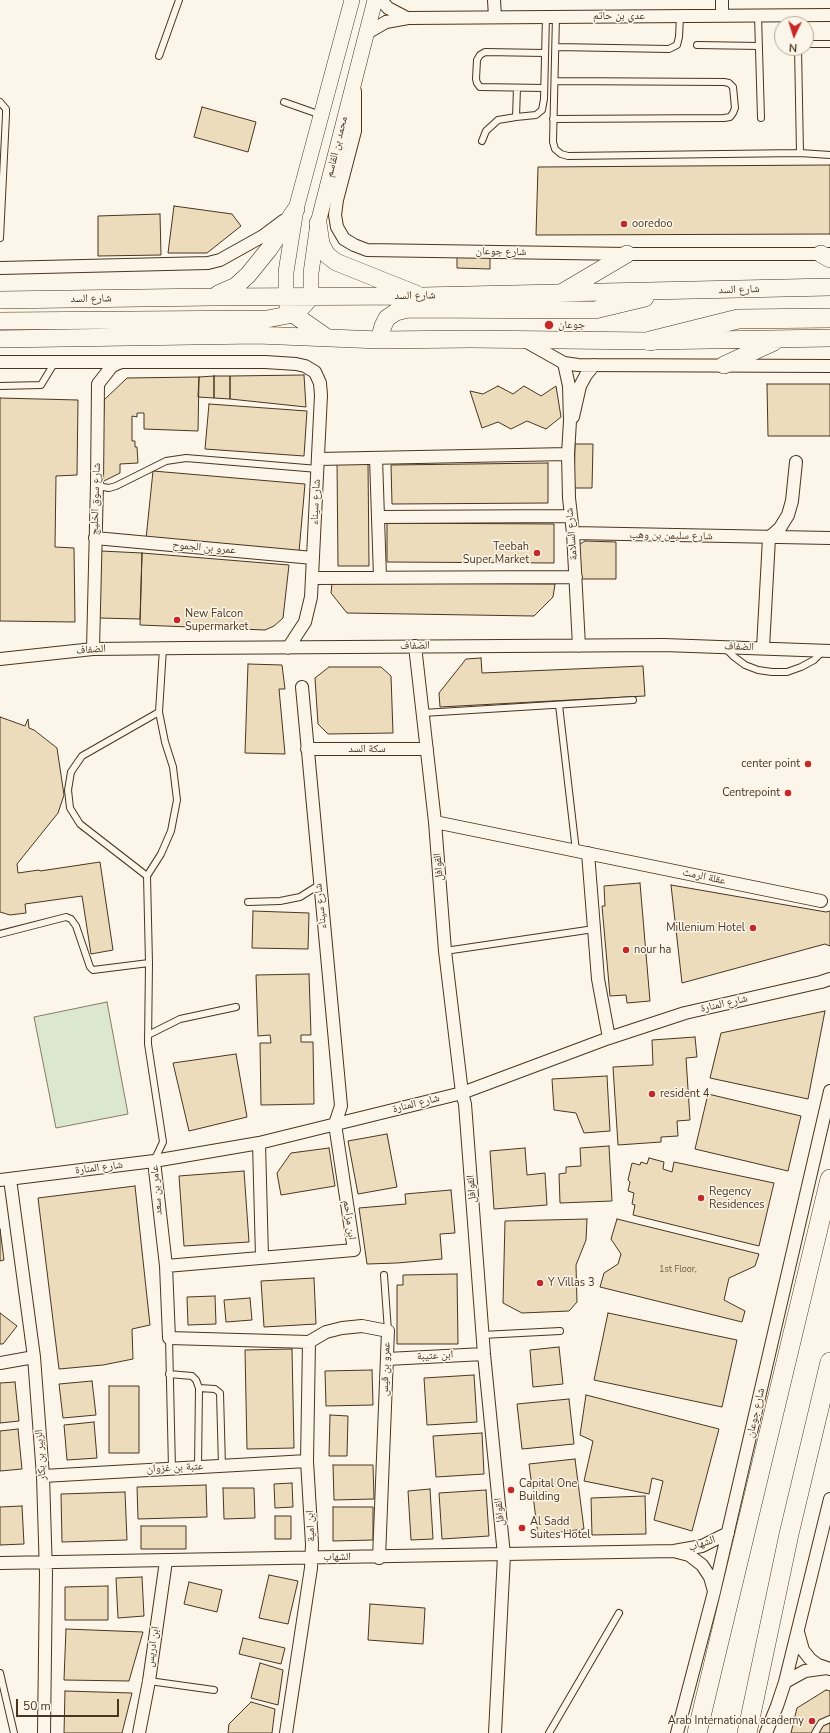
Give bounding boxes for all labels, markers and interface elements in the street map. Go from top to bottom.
street label: عدي بن حاتم [593,9,645,23]
north arrow [774,16,814,56]
text: N [789,40,798,55]
street label: محمد بن القاسم [323,115,351,179]
place label: ooredoo [632,217,673,231]
marker: ooredoo [619,219,629,229]
street label: شارع جوعان [476,245,526,259]
street label: شارع السد [718,283,760,297]
street label: شارع السد [394,289,436,303]
street label: شارع السد [70,292,112,306]
place label: جوعان [558,318,585,332]
marker: جوعان [543,319,555,331]
street label: شارع سوق الخليج [88,463,104,535]
street label: شارع سيناء [308,479,324,525]
street label: شارع السلامة [563,507,581,561]
street label: شارع سليمن بن وهب [629,529,713,543]
street label: عمرو بن الجموح [172,539,236,557]
place label: Teebah Super Market [463,540,529,566]
marker: Teebah Super Market [532,548,542,558]
place label: New Falcon Supermarket [185,607,248,633]
marker: New Falcon Supermarket [172,615,182,625]
street label: الضفاف [400,639,430,653]
street label: الضفاف [724,640,754,654]
street label: الضفاف [76,642,106,658]
street label: سكة السد [348,742,386,756]
place label: center point [741,757,800,771]
marker: center point [803,759,813,769]
place label: Centrepoint [722,786,780,800]
marker: Centrepoint [783,788,793,798]
street label: القوافل [431,852,447,882]
street label: عقلة الرمث [681,866,727,888]
street label: شارع سيناء [312,883,330,929]
place label: Millenium Hotel [666,921,745,935]
marker: Millenium Hotel [748,923,758,933]
place label: nour ha [634,943,671,957]
marker: nour ha [621,945,631,955]
street label: شارع المنارة [699,992,749,1016]
place label: resident 4 [660,1087,709,1101]
marker: resident 4 [647,1089,657,1099]
street label: شارع المنارة [391,1092,441,1116]
street label: شارع المنارة [74,1159,124,1177]
street label: عامر بن سعد [148,1165,166,1215]
street label: القوافل [464,1175,480,1203]
place label: Regency Residences [709,1185,765,1211]
marker: Regency Residences [696,1193,706,1203]
street label: ابن مزاحم [340,1199,358,1241]
house number: 1st Floor, [659,1265,697,1275]
place label: Y Villas 3 [548,1276,595,1290]
marker: Y Villas 3 [535,1278,545,1288]
street label: عمرو بن قيس [378,1342,394,1396]
street label: ابن عتيبة [416,1348,454,1364]
street label: شارع جوعان [744,1387,768,1439]
street label: الزبير بن بكار [33,1429,49,1481]
street label: عتبة بن غزوان [146,1460,204,1476]
place label: Capital One Building [519,1477,577,1503]
marker: Capital One Building [506,1485,516,1495]
street label: القوافل [492,1497,508,1527]
street label: ابن امية [304,1510,318,1542]
place label: Al Sadd Suites Hotel [530,1515,591,1541]
marker: Al Sadd Suites Hotel [517,1523,527,1533]
street label: الشهاب [687,1533,717,1555]
street label: الشهاب [323,1550,351,1564]
street label: ابن ادريس [144,1626,162,1668]
scale bar [18,1691,121,1717]
text: 50 m [23,1698,51,1714]
place label: Arab International academy [668,1714,804,1728]
marker: Arab International academy [807,1716,817,1726]

